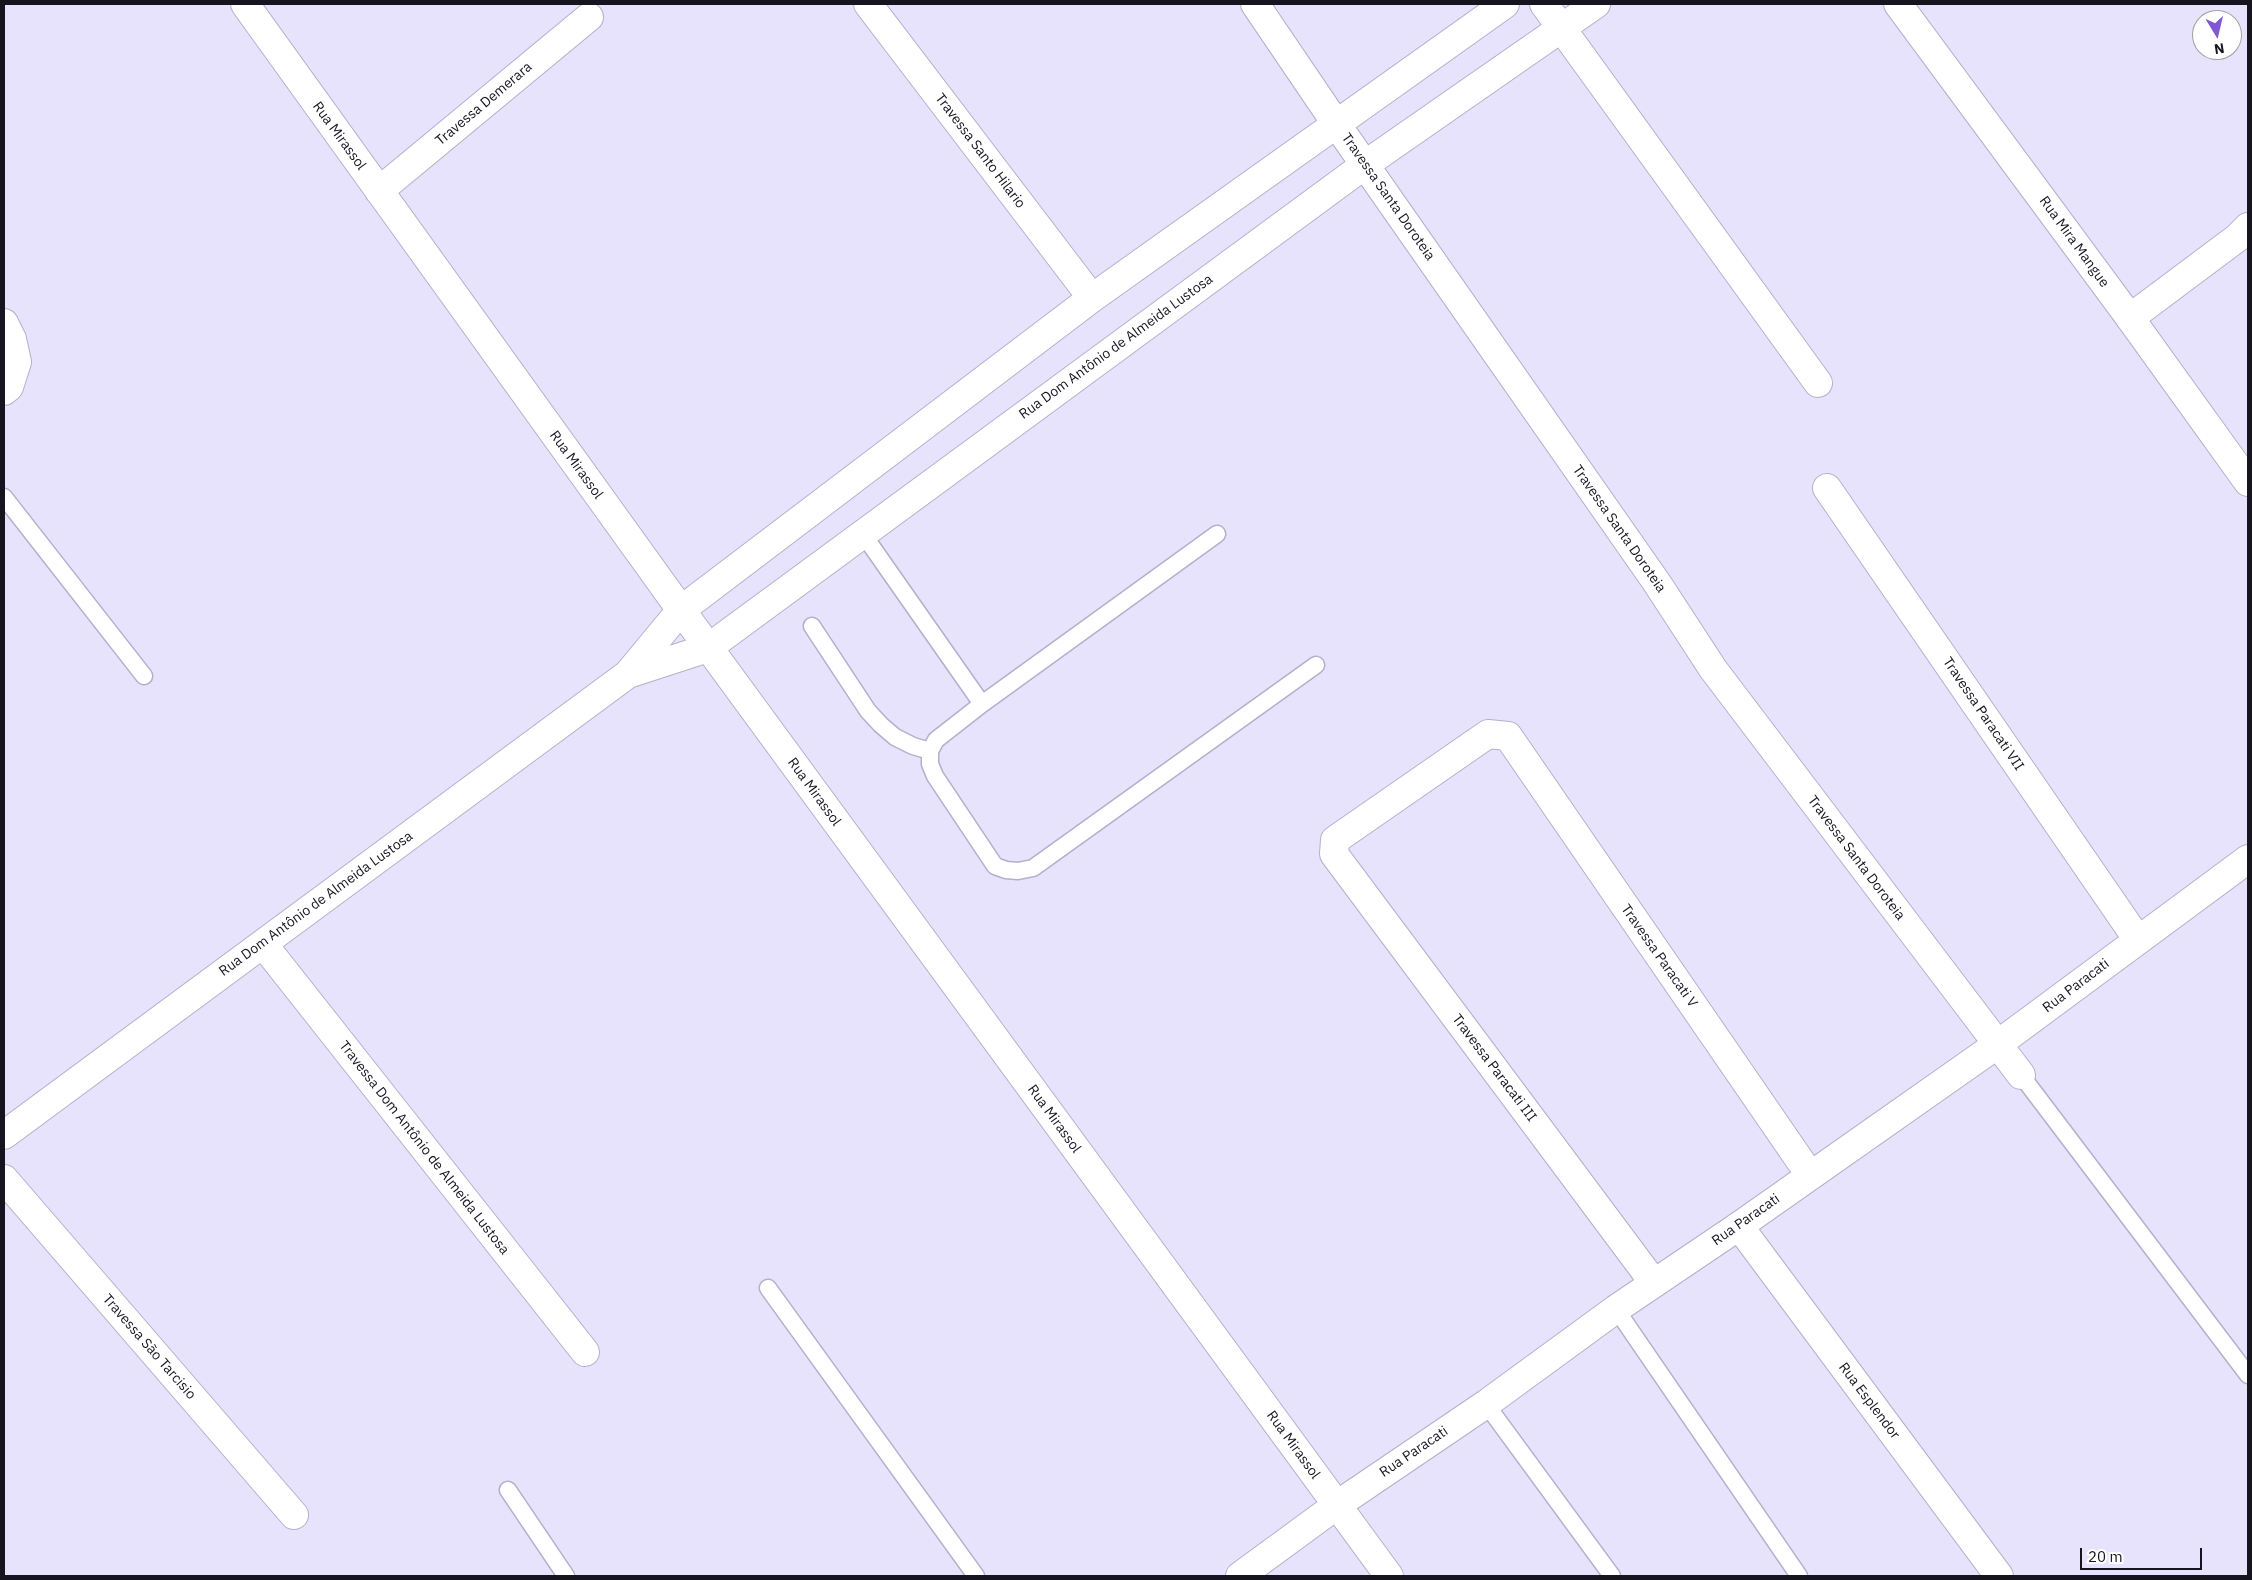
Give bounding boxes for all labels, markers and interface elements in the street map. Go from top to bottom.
north arrow [2192,10,2242,60]
text: N [2213,39,2226,59]
street label: Travessa Demerara [432,59,536,149]
street label: Travessa Santo Hilario [931,90,1029,212]
street label: Rua Mirassol [309,99,369,173]
street label: Travessa Santa Doroteia [1338,130,1438,264]
street label: Rua Mira Mangue [2035,193,2113,291]
street label: Rua Dom Antônio de Almeida Lustosa [1016,271,1216,423]
street label: Rua Mirassol [546,428,606,502]
street label: Travessa Santa Doroteia [1569,462,1669,596]
street label: Travessa Paracati VII [1939,654,2027,774]
street label: Rua Mirassol [784,755,844,829]
street label: Travessa Santa Doroteia [1804,792,1908,924]
street label: Rua Dom Antônio de Almeida Lustosa [216,828,416,980]
street label: Travessa Paracati V [1617,901,1701,1011]
street label: Rua Paracati [2039,956,2113,1016]
street label: Travessa Paracati III [1448,1011,1540,1125]
street label: Travessa Dom Antônio de Almeida Lustosa [335,1038,513,1258]
street label: Rua Mirassol [1024,1082,1084,1156]
street label: Rua Paracati [1709,1190,1783,1250]
street label: Travessa São Tarcisio [99,1291,199,1403]
street label: Rua Esplendor [1835,1359,1903,1443]
street label: Rua Mirassol [1263,1408,1323,1482]
street label: Rua Paracati [1377,1423,1451,1481]
scale bar [2082,1538,2204,1570]
text: 20 m [2088,1547,2123,1566]

